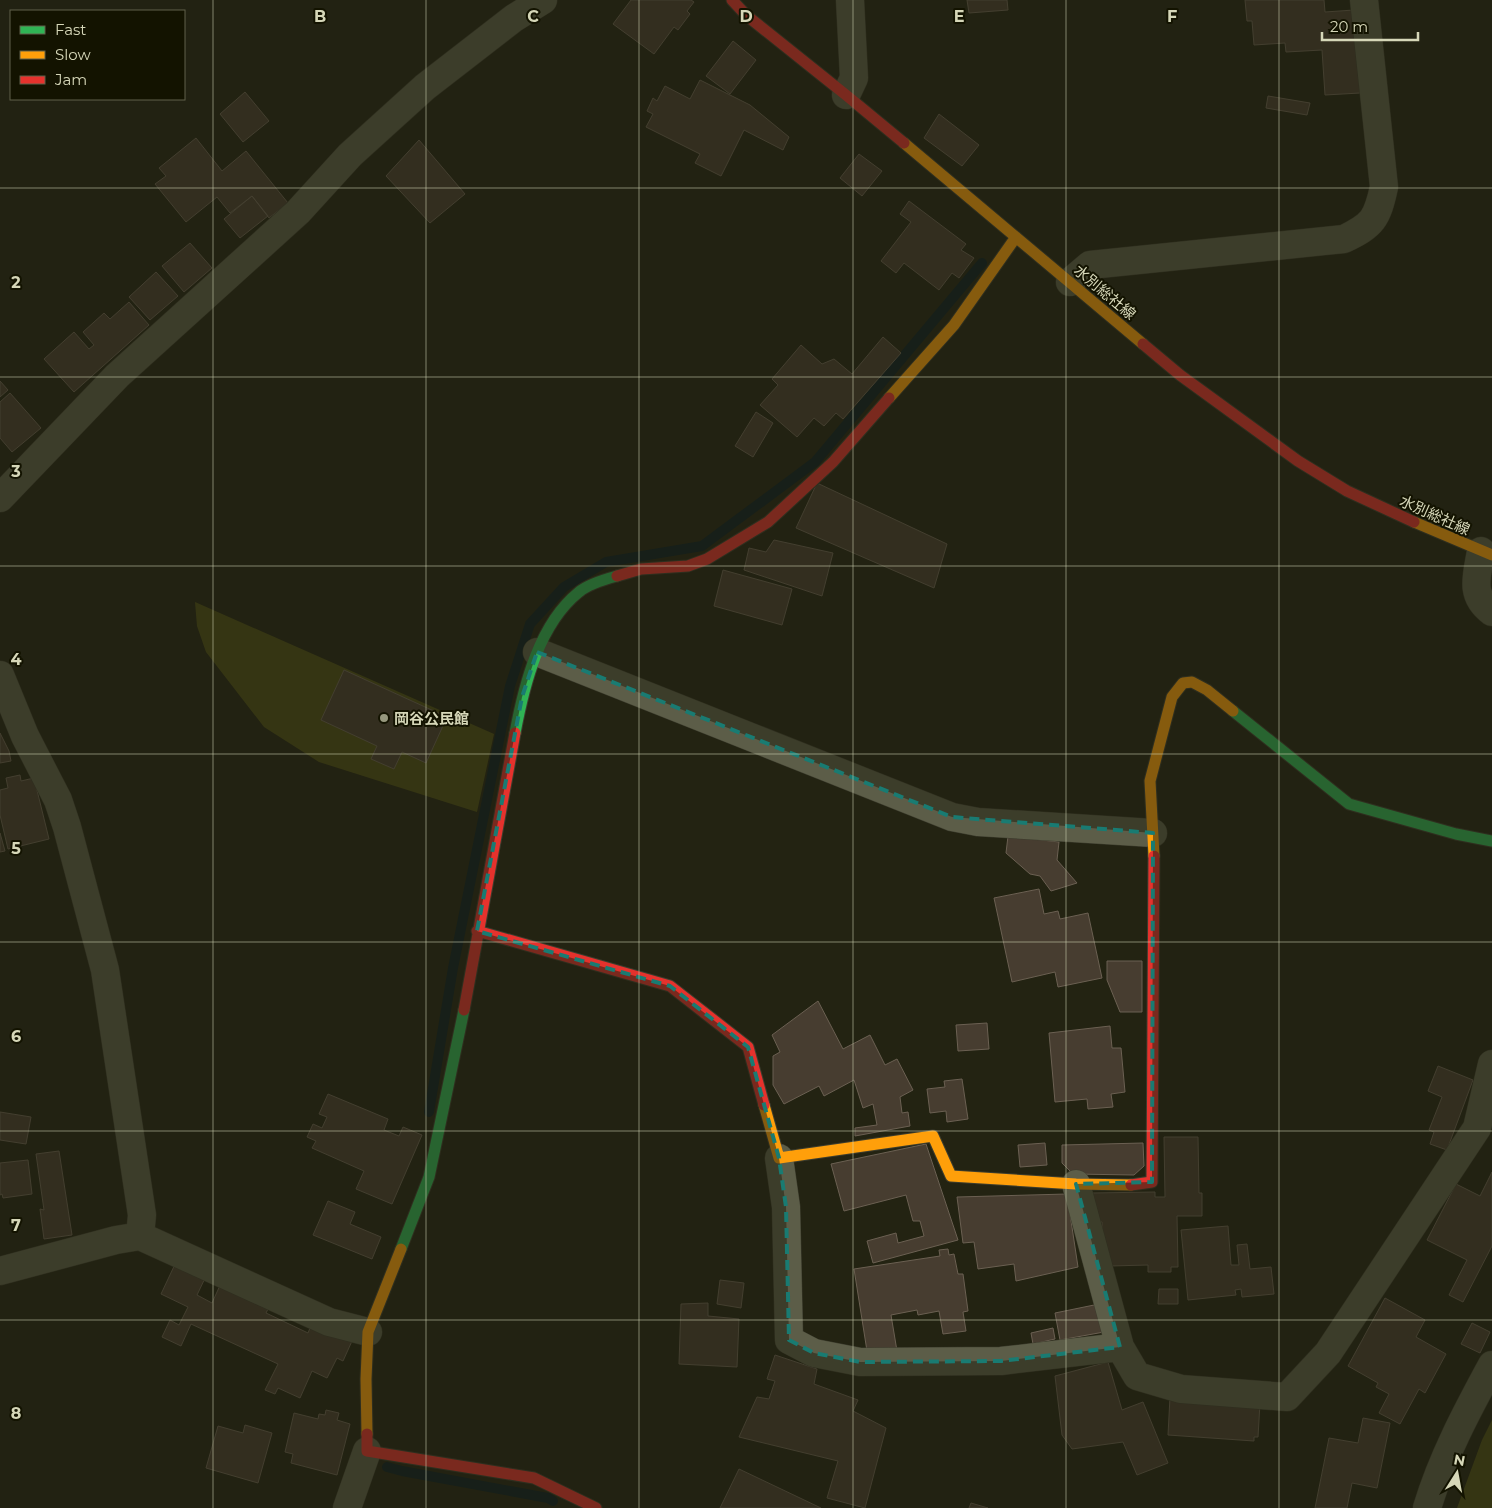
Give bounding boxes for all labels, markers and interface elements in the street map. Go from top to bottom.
text: B [314,7,326,26]
text: C [527,7,539,26]
text: D [739,7,753,26]
text: E [954,7,964,26]
text: F [1167,7,1177,26]
legend [10,10,185,100]
scale bar [1322,10,1418,42]
text: 20 m [1330,17,1368,36]
text: Fast [55,20,86,39]
text: Slow [55,45,91,64]
text: Jam [54,70,87,89]
street label: 水別総社線 [1070,261,1140,323]
text: 2 [11,273,21,292]
text: 3 [10,462,21,481]
street label: 水別総社線 [1397,491,1473,539]
text: 4 [10,650,22,669]
place label: 岡谷公民館 [394,709,469,728]
marker: 岡谷公民館 [378,712,390,724]
text: 5 [11,839,21,858]
text: 6 [11,1027,21,1046]
text: 7 [11,1216,21,1235]
text: 8 [11,1404,21,1423]
north arrow [1432,1448,1482,1498]
text: N [1452,1450,1467,1470]

